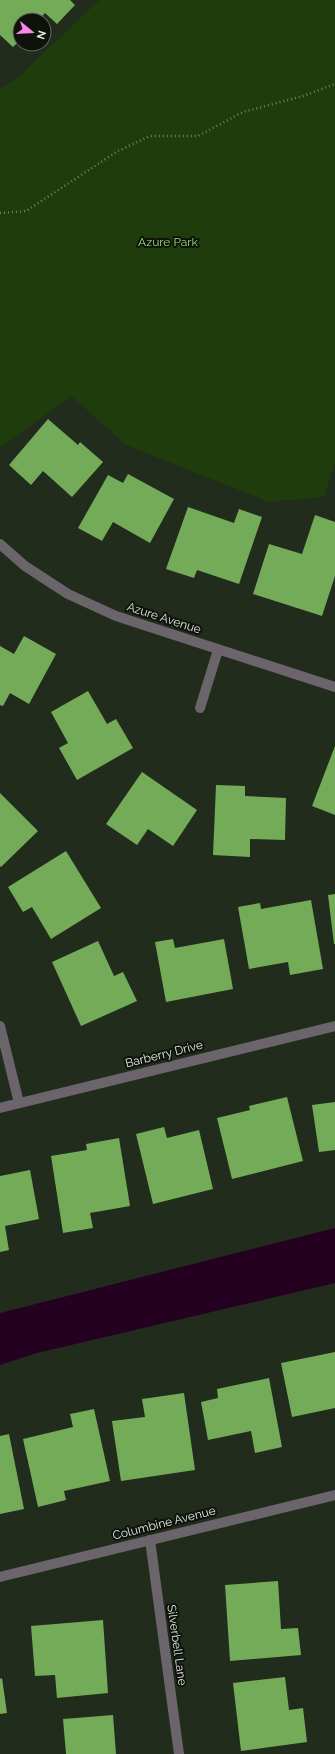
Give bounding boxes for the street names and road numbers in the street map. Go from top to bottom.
street label: Azure Avenue [125,599,203,637]
street label: Barberry Drive [124,1038,204,1070]
street label: Columbine Avenue [111,1503,217,1543]
street label: Silverbell Lane [164,1604,190,1686]

